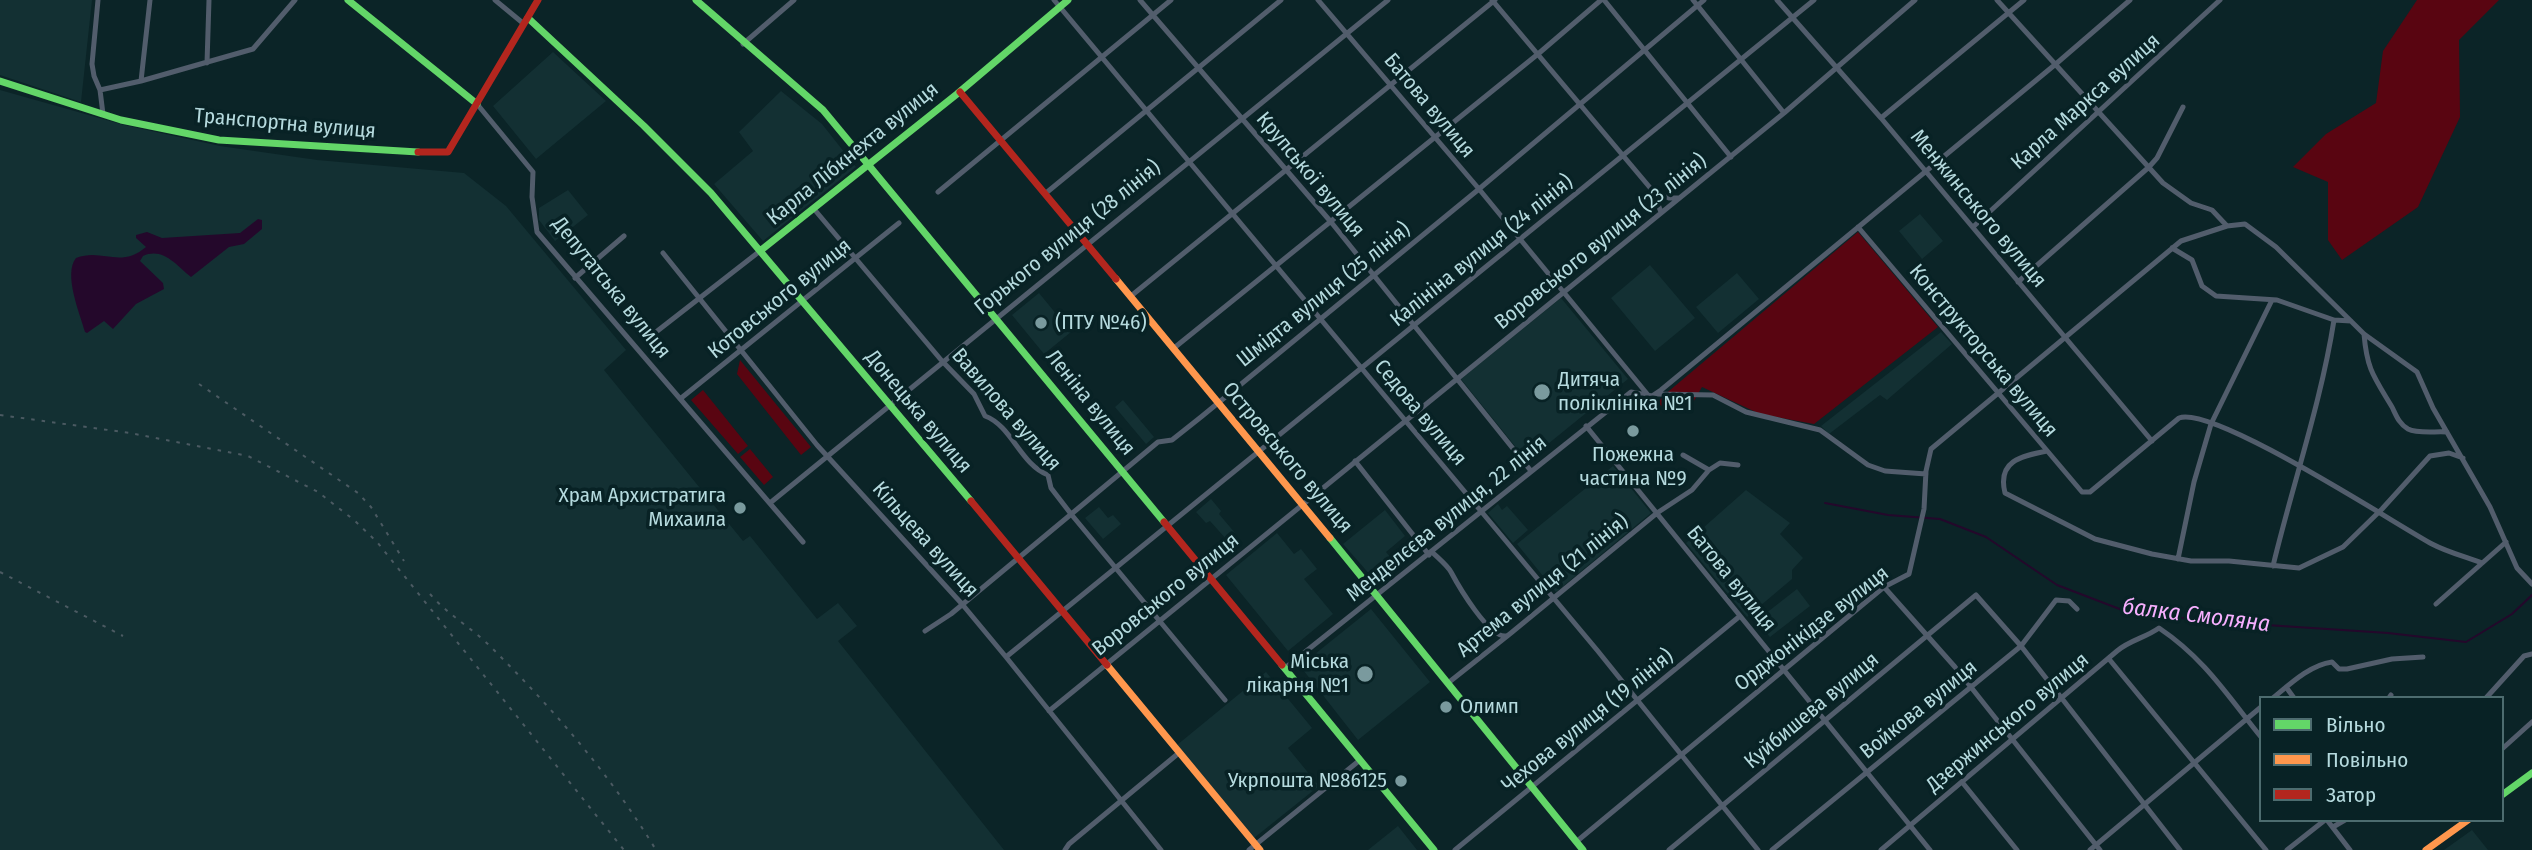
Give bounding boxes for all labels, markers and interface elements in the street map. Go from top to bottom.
street label: Карла Маркса вулиця [2006,29,2166,175]
street label: Батова вулиця [1378,49,1480,163]
street label: Карла Лібкнехта вулиця [762,77,944,231]
street label: Транспортна вулиця [193,104,377,144]
street label: Крупської вулиця [1250,107,1370,243]
street label: Менжинського вулиця [1905,125,2051,293]
street label: Воровського вулиця (23 лiнiя) [1490,149,1712,335]
street label: Горького вулиця (28 лiнiя) [970,155,1166,321]
street label: Калініна вулиця (24 лiнiя) [1386,170,1578,332]
street label: Депутатська вулиця [546,212,676,364]
street label: Шмідта вулиця (25 лiнiя) [1232,217,1416,373]
street label: Котовського вулиця [703,234,857,364]
street label: Конструкторська вулиця [1903,260,2063,442]
place label: (ПТУ №46) [1055,310,1147,336]
marker: (ПТУ №46) [1033,315,1049,331]
street label: Вавилова вулиця [946,344,1066,476]
street label: Донецька вулиця [859,345,977,479]
street label: Леніна вулиця [1040,345,1140,461]
street label: Седова вулиця [1368,355,1472,471]
place label: Дитяча поліклініка №1 [1558,367,1693,417]
street label: Островського вулиця [1216,377,1358,539]
marker: Дитяча поліклініка №1 [1532,382,1552,402]
marker: Пожежна частина №9 [1625,423,1641,439]
street label: Менделєєва вулиця, 22 лінія [1342,430,1552,608]
place label: Пожежна частина №9 [1579,442,1687,492]
street label: Кільцева вулиця [866,477,984,603]
place label: Храм Архистратига Михаила [558,483,726,533]
marker: Храм Архистратига Михаила [732,500,748,516]
street label: Артема вулиця (21 лiнiя) [1452,509,1634,663]
street label: Батова вулиця [1681,521,1781,637]
street label: Воровського вулиця [1088,528,1244,662]
street label: Орджонікідзе вулиця [1730,561,1894,697]
water label: балка Смоляна [2121,593,2271,639]
street label: Чехова вулиця (19 лiнiя) [1497,644,1679,798]
street label: Куйбишева вулиця [1740,647,1884,775]
street label: Дзержинського вулиця [1922,648,2094,798]
place label: Міська лікарня №1 [1246,649,1349,699]
street label: Войкова вулиця [1855,655,1983,765]
marker: Міська лікарня №1 [1355,664,1375,684]
place label: Олимп [1460,694,1519,720]
legend [2259,696,2504,822]
marker: Олимп [1438,699,1454,715]
text: Вільно [2326,712,2386,738]
text: Повільно [2326,747,2408,773]
place label: Укрпошта №86125 [1228,768,1387,794]
marker: Укрпошта №86125 [1393,773,1409,789]
text: Затор [2326,782,2376,808]

